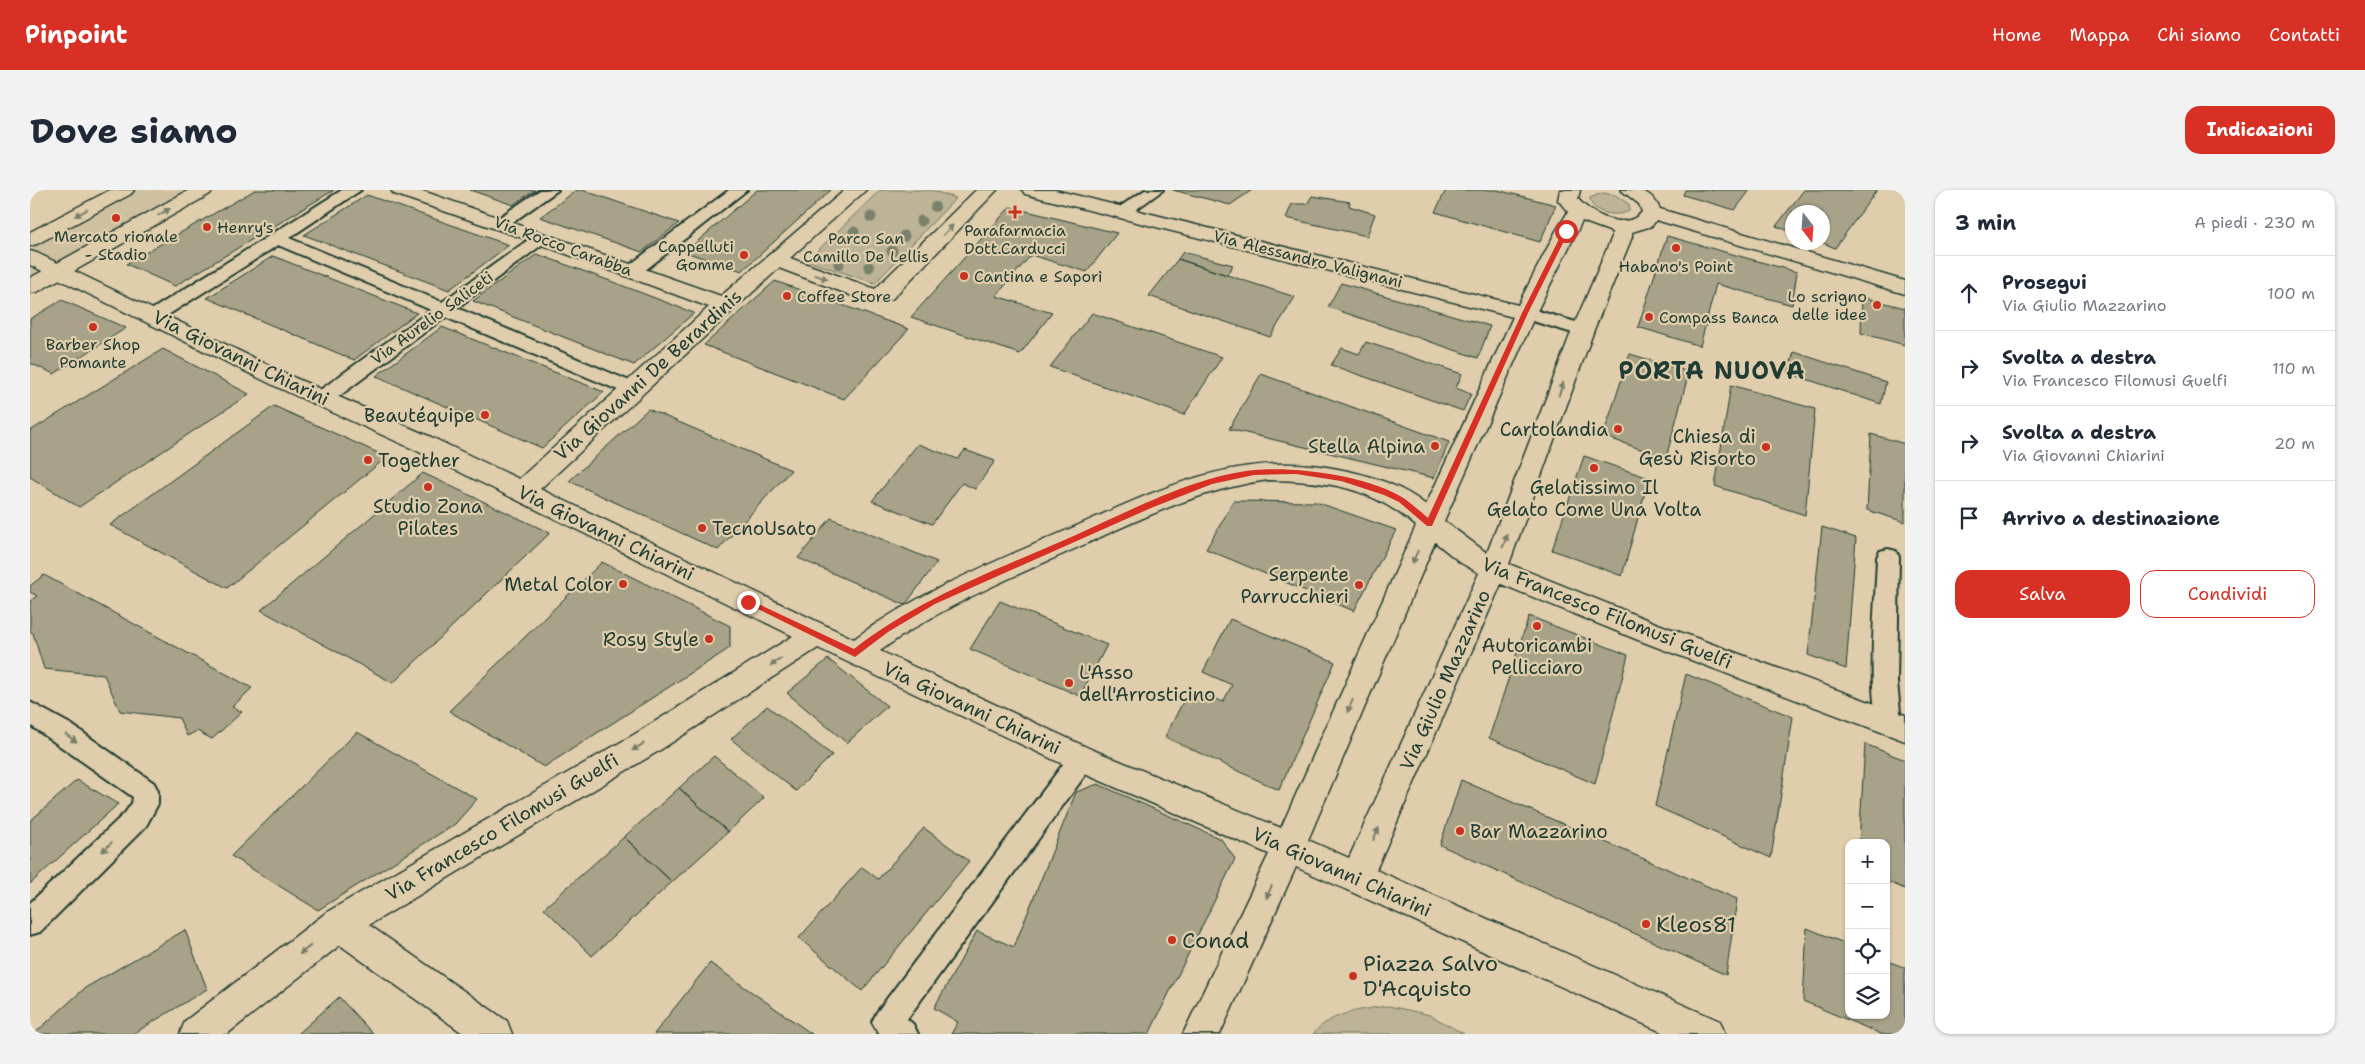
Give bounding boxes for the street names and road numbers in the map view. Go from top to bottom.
street label: Via Rocco Carabba [491,211,635,281]
street label: Via Alessandro Valignani [1211,225,1405,293]
street label: Via Aurelio Saliceti [367,267,497,369]
street label: Via Giovanni De Berardinis [549,284,747,466]
street label: Via Giovanni Chiarini [149,304,333,412]
street label: Via Giovanni Chiarini [514,479,698,587]
street label: Via Francesco Filomusi Guelfi [1478,551,1736,675]
street label: Via Giulio Mazzarino [1394,586,1496,774]
street label: Via Giovanni Chiarini [879,656,1065,760]
street label: Via Francesco Filomusi Guelfi [381,747,623,907]
street label: Via Giovanni Chiarini [1249,821,1435,923]

